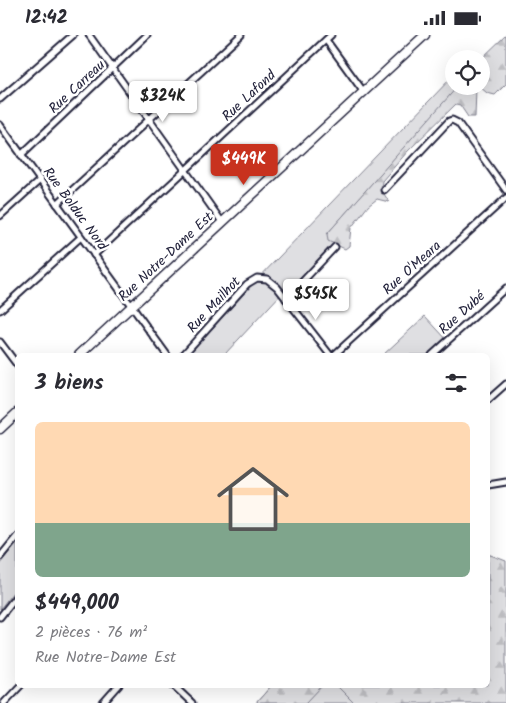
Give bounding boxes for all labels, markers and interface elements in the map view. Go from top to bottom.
text: 12:42 [25,3,68,33]
map controls [445,50,490,95]
button: locate [445,50,490,95]
street label: Rue Carreau [44,55,111,119]
street label: Rue Lafond [217,64,282,127]
pin: $324K [128,81,198,123]
text: $324K [140,84,186,109]
pin: $449K [209,143,279,186]
text: $449K [222,147,266,172]
street label: Rue Bolduc Nord [37,163,113,256]
street label: Rue Notre-Dame Est [113,206,219,307]
street label: Rue O'Meara [378,236,446,300]
street label: Rue Mailhot [182,271,246,338]
pin: $545K [281,279,351,321]
text: $545K [294,282,338,307]
street label: Rue Dubé [434,285,491,340]
text: 3 biens [35,367,104,400]
icon: filters [442,369,470,397]
icon: home [208,454,298,544]
text: $449,000 [35,587,119,620]
text: 2 pièces · 76 m² [35,620,147,645]
text: Rue Notre-Dame Est [35,645,176,670]

